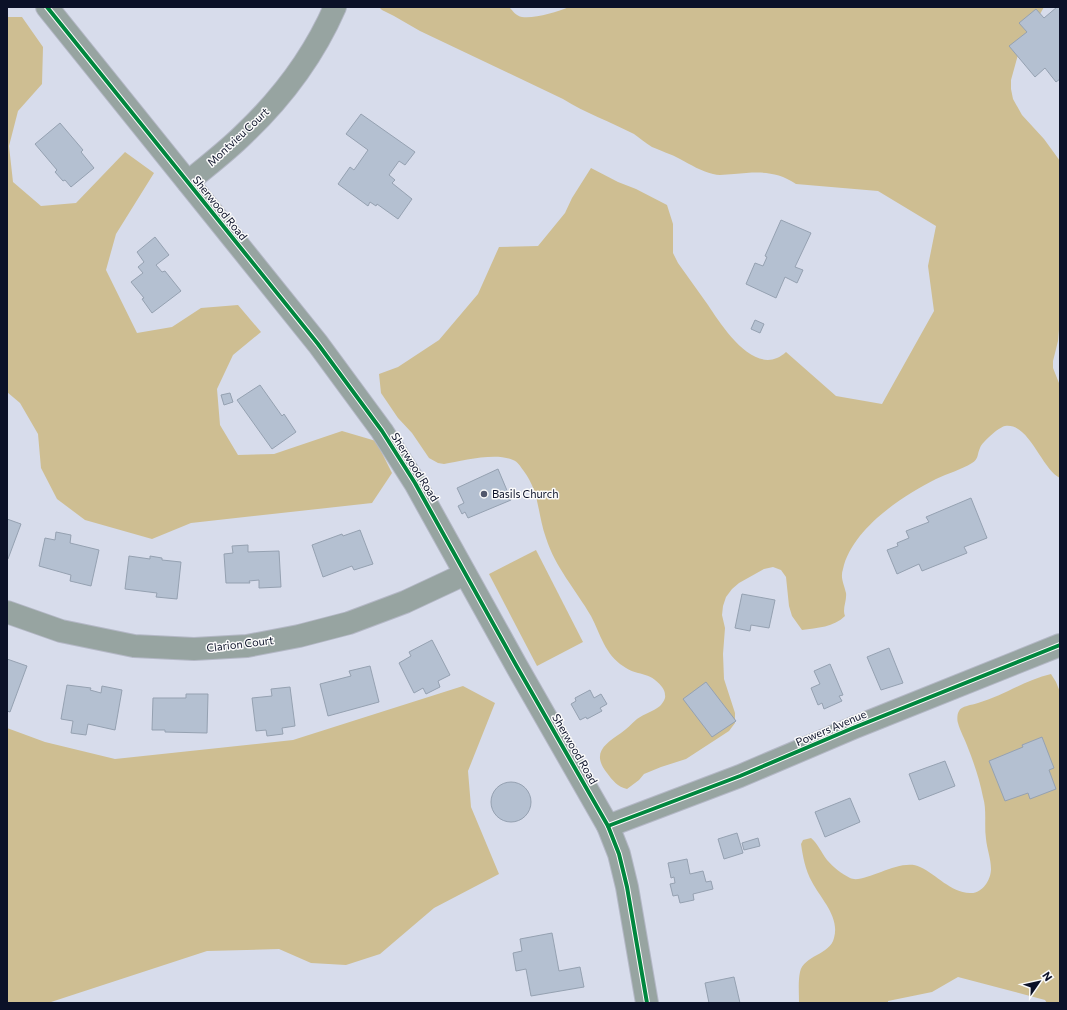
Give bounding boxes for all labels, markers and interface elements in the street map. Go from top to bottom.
street label: Montvieu Court [204,104,272,169]
street label: Sherwood Road [191,173,250,242]
street label: Sherwood Road [389,430,442,504]
place label: Basils Church [492,487,559,500]
marker: Basils Church [479,489,489,499]
street label: Clarion Court [206,633,275,654]
street label: Powers Avenue [794,707,868,748]
street label: Sherwood Road [550,711,601,786]
north arrow [1019,962,1059,1002]
text: N [1040,969,1055,983]

